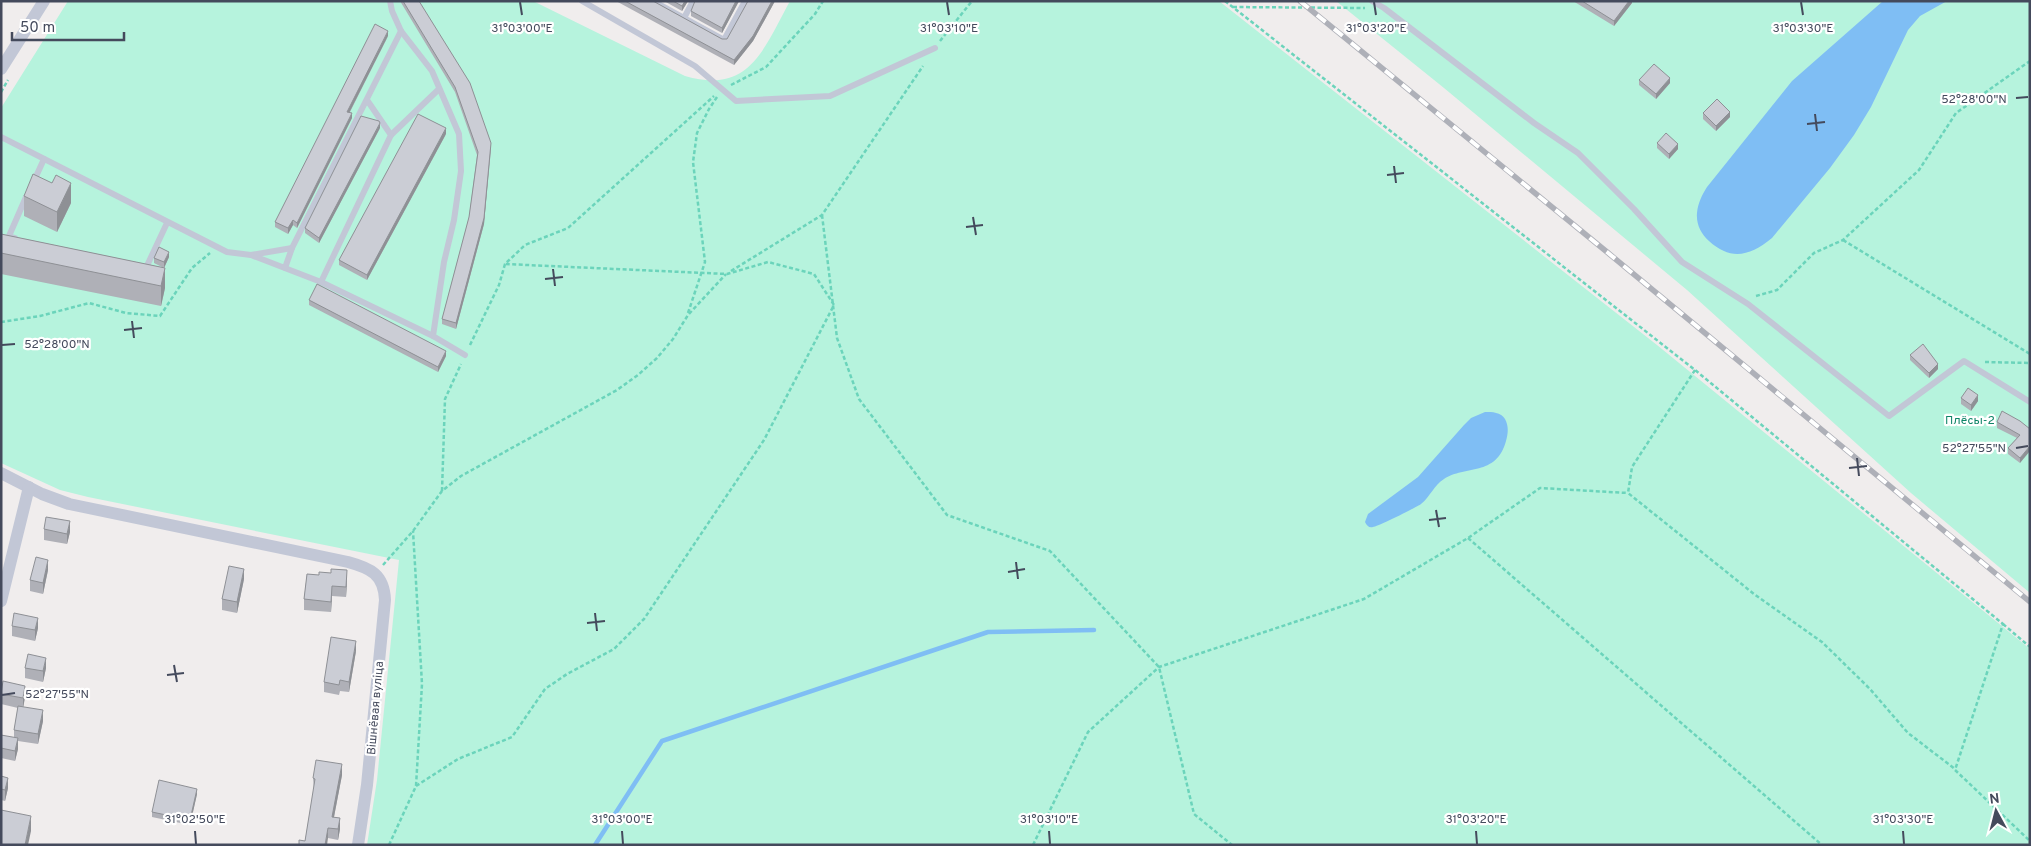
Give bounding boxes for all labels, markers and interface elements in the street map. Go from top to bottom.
scale bar [12,10,125,42]
text: 50 m [20,19,55,38]
text: 31°03'00"E [491,21,553,37]
text: 31°03'10"E [920,21,978,37]
text: 31°03'20"E [1345,21,1407,37]
text: 31°03'30"E [1773,21,1833,37]
text: 52°28'00"N [1941,92,2007,108]
text: 52°28'00"N [24,337,90,353]
park label: Плёсы-2 [1945,413,1995,429]
text: 52°27'55"N [1942,441,2006,457]
street label: Вішнёвая вуліца [364,660,388,756]
text: 52°27'55"N [25,687,89,703]
north arrow [1971,786,2021,836]
text: N [1989,791,2001,809]
text: 31°02'50"E [164,812,226,828]
text: 31°03'00"E [591,812,653,828]
text: 31°03'10"E [1020,812,1078,828]
text: 31°03'20"E [1445,812,1507,828]
text: 31°03'30"E [1873,812,1933,828]

